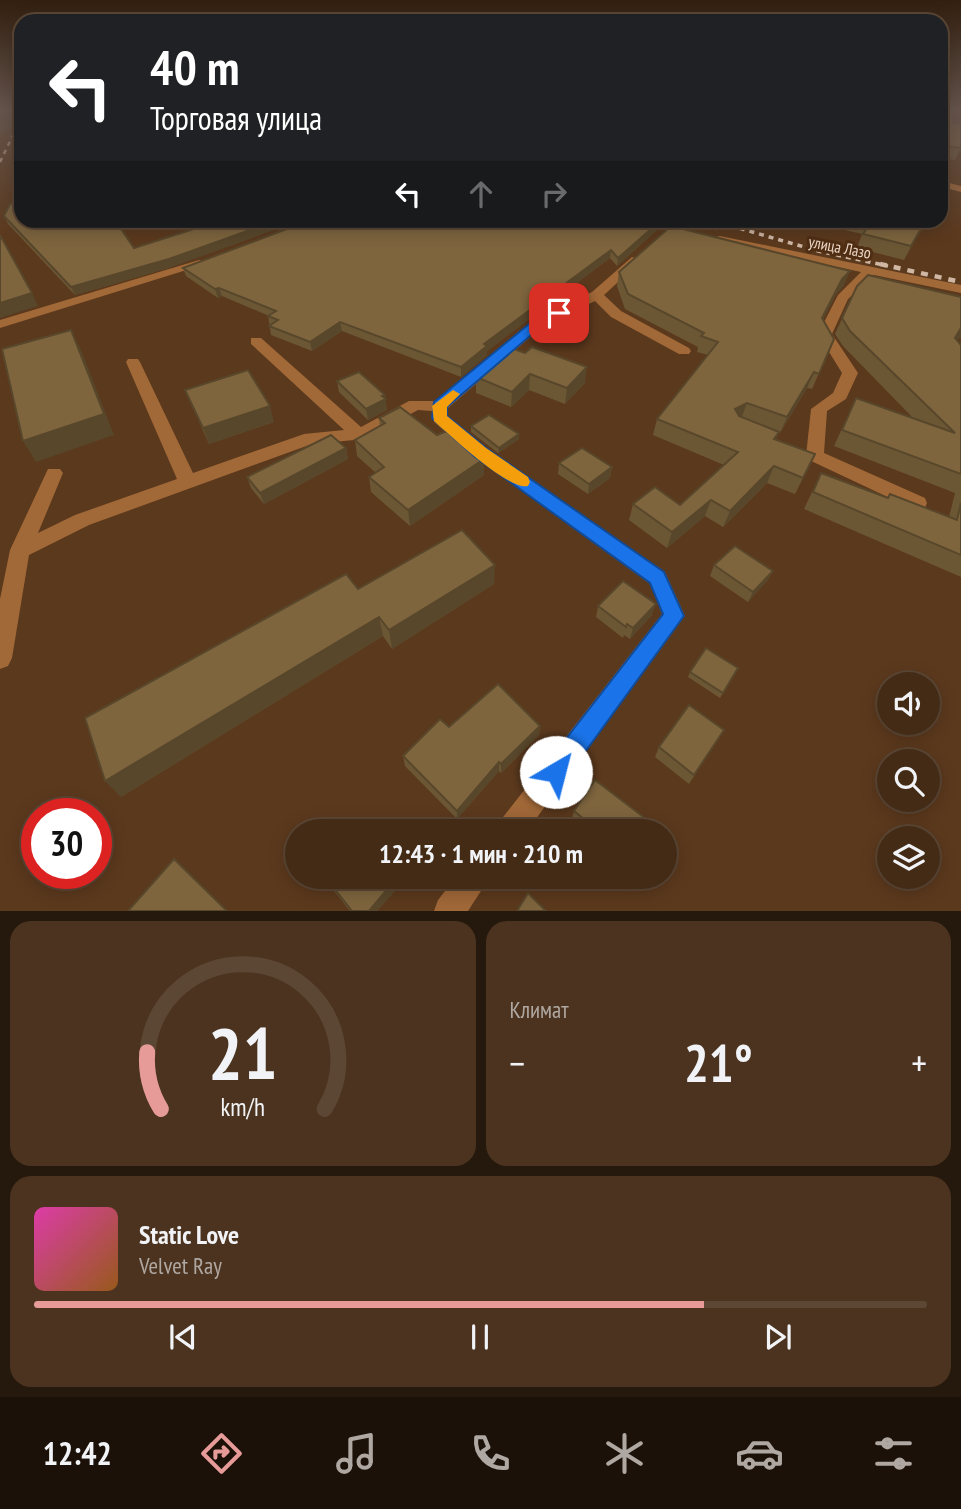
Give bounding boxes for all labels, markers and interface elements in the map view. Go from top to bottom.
text: 40 m [150,35,239,99]
icon: left [35,42,126,133]
text: Торговая улица [150,97,322,139]
icon: left [389,175,427,213]
icon: ahead [462,175,500,213]
icon: right [535,175,573,213]
street label: улица Лазо [807,231,873,263]
pin [529,283,589,343]
icon: arrive [540,294,578,332]
map controls [877,672,940,889]
button: sound [877,672,940,735]
position arrow [519,735,593,809]
button: search [877,749,940,812]
speed limit sign: 30 [21,798,112,889]
button: layers [877,826,940,889]
text: 12:43 · 1 мин · 210 m [379,837,583,870]
text: Климат [510,995,569,1024]
text: 21 [208,1006,278,1100]
text: 21° [684,1029,753,1096]
text: − [510,1038,525,1087]
text: + [911,1038,927,1087]
text: km/h [221,1091,265,1123]
text: Static Love [139,1218,239,1251]
text: Velvet Ray [139,1251,222,1280]
icon: previous [164,1318,202,1356]
icon: pause [461,1318,499,1356]
icon: next [759,1318,797,1356]
icon: directions [197,1429,246,1478]
icon: music [332,1429,381,1478]
icon: phone [466,1429,515,1478]
icon: climate [600,1429,649,1478]
icon: car [735,1429,784,1478]
icon: filters [869,1429,918,1478]
text: 12:42 [43,1432,112,1474]

